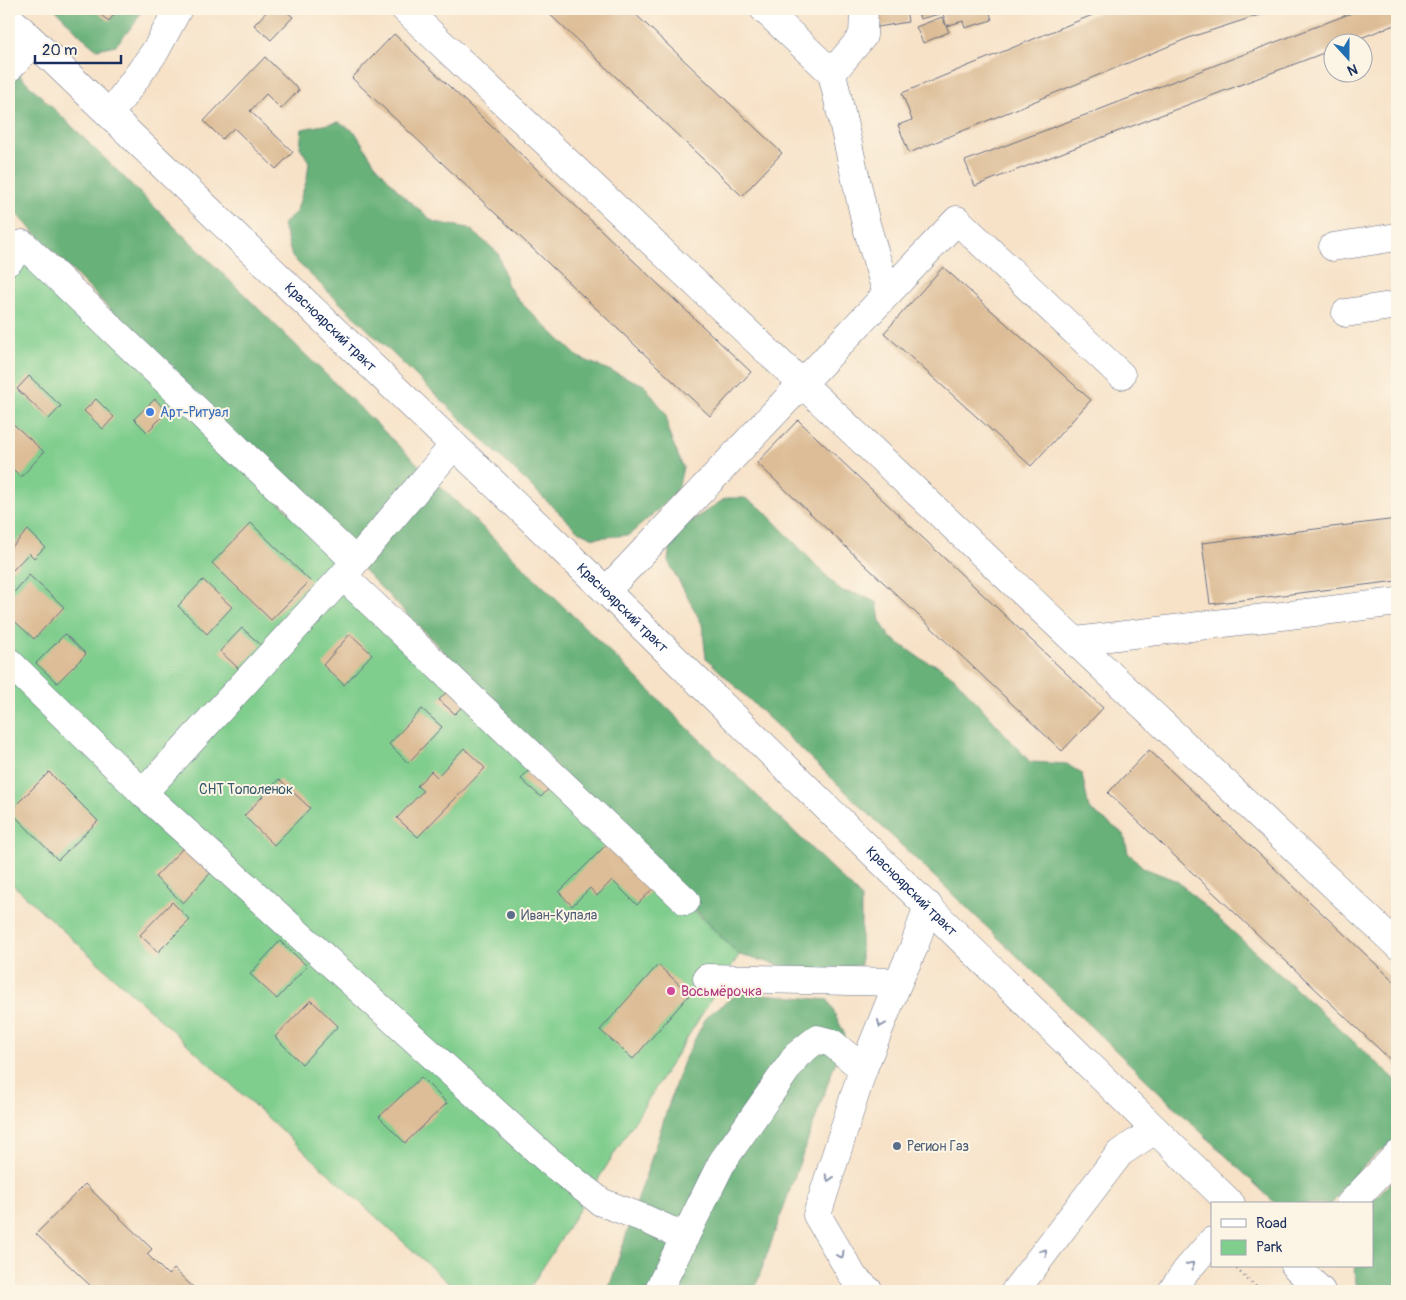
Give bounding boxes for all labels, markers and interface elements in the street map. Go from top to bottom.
scale bar [35,32,121,64]
north arrow [1324,32,1374,82]
text: 20 m [42,41,77,60]
text: N [1345,60,1360,79]
street label: Красноярский тракт [281,279,380,375]
place label: Арт-Ритуал [160,404,229,421]
marker: Арт-Ритуал [144,406,156,418]
street label: Красноярский тракт [573,560,672,656]
park label: СНТ Тополенок [199,781,293,798]
street label: Красноярский тракт [862,843,961,940]
place label: Иван-Купала [521,907,597,924]
marker: Иван-Купала [505,909,517,921]
place label: Восьмёрочка [681,983,762,1000]
marker: Восьмёрочка [665,985,677,997]
one-way arrow [876,1019,887,1028]
place label: Регион Газ [907,1138,969,1155]
marker: Регион Газ [891,1140,903,1152]
one-way arrow [824,1173,834,1182]
legend [1211,1202,1374,1268]
text: Road [1256,1214,1287,1233]
text: Park [1256,1238,1283,1257]
one-way arrow [1039,1249,1047,1258]
one-way arrow [834,1250,844,1259]
one-way arrow [1185,1262,1194,1271]

